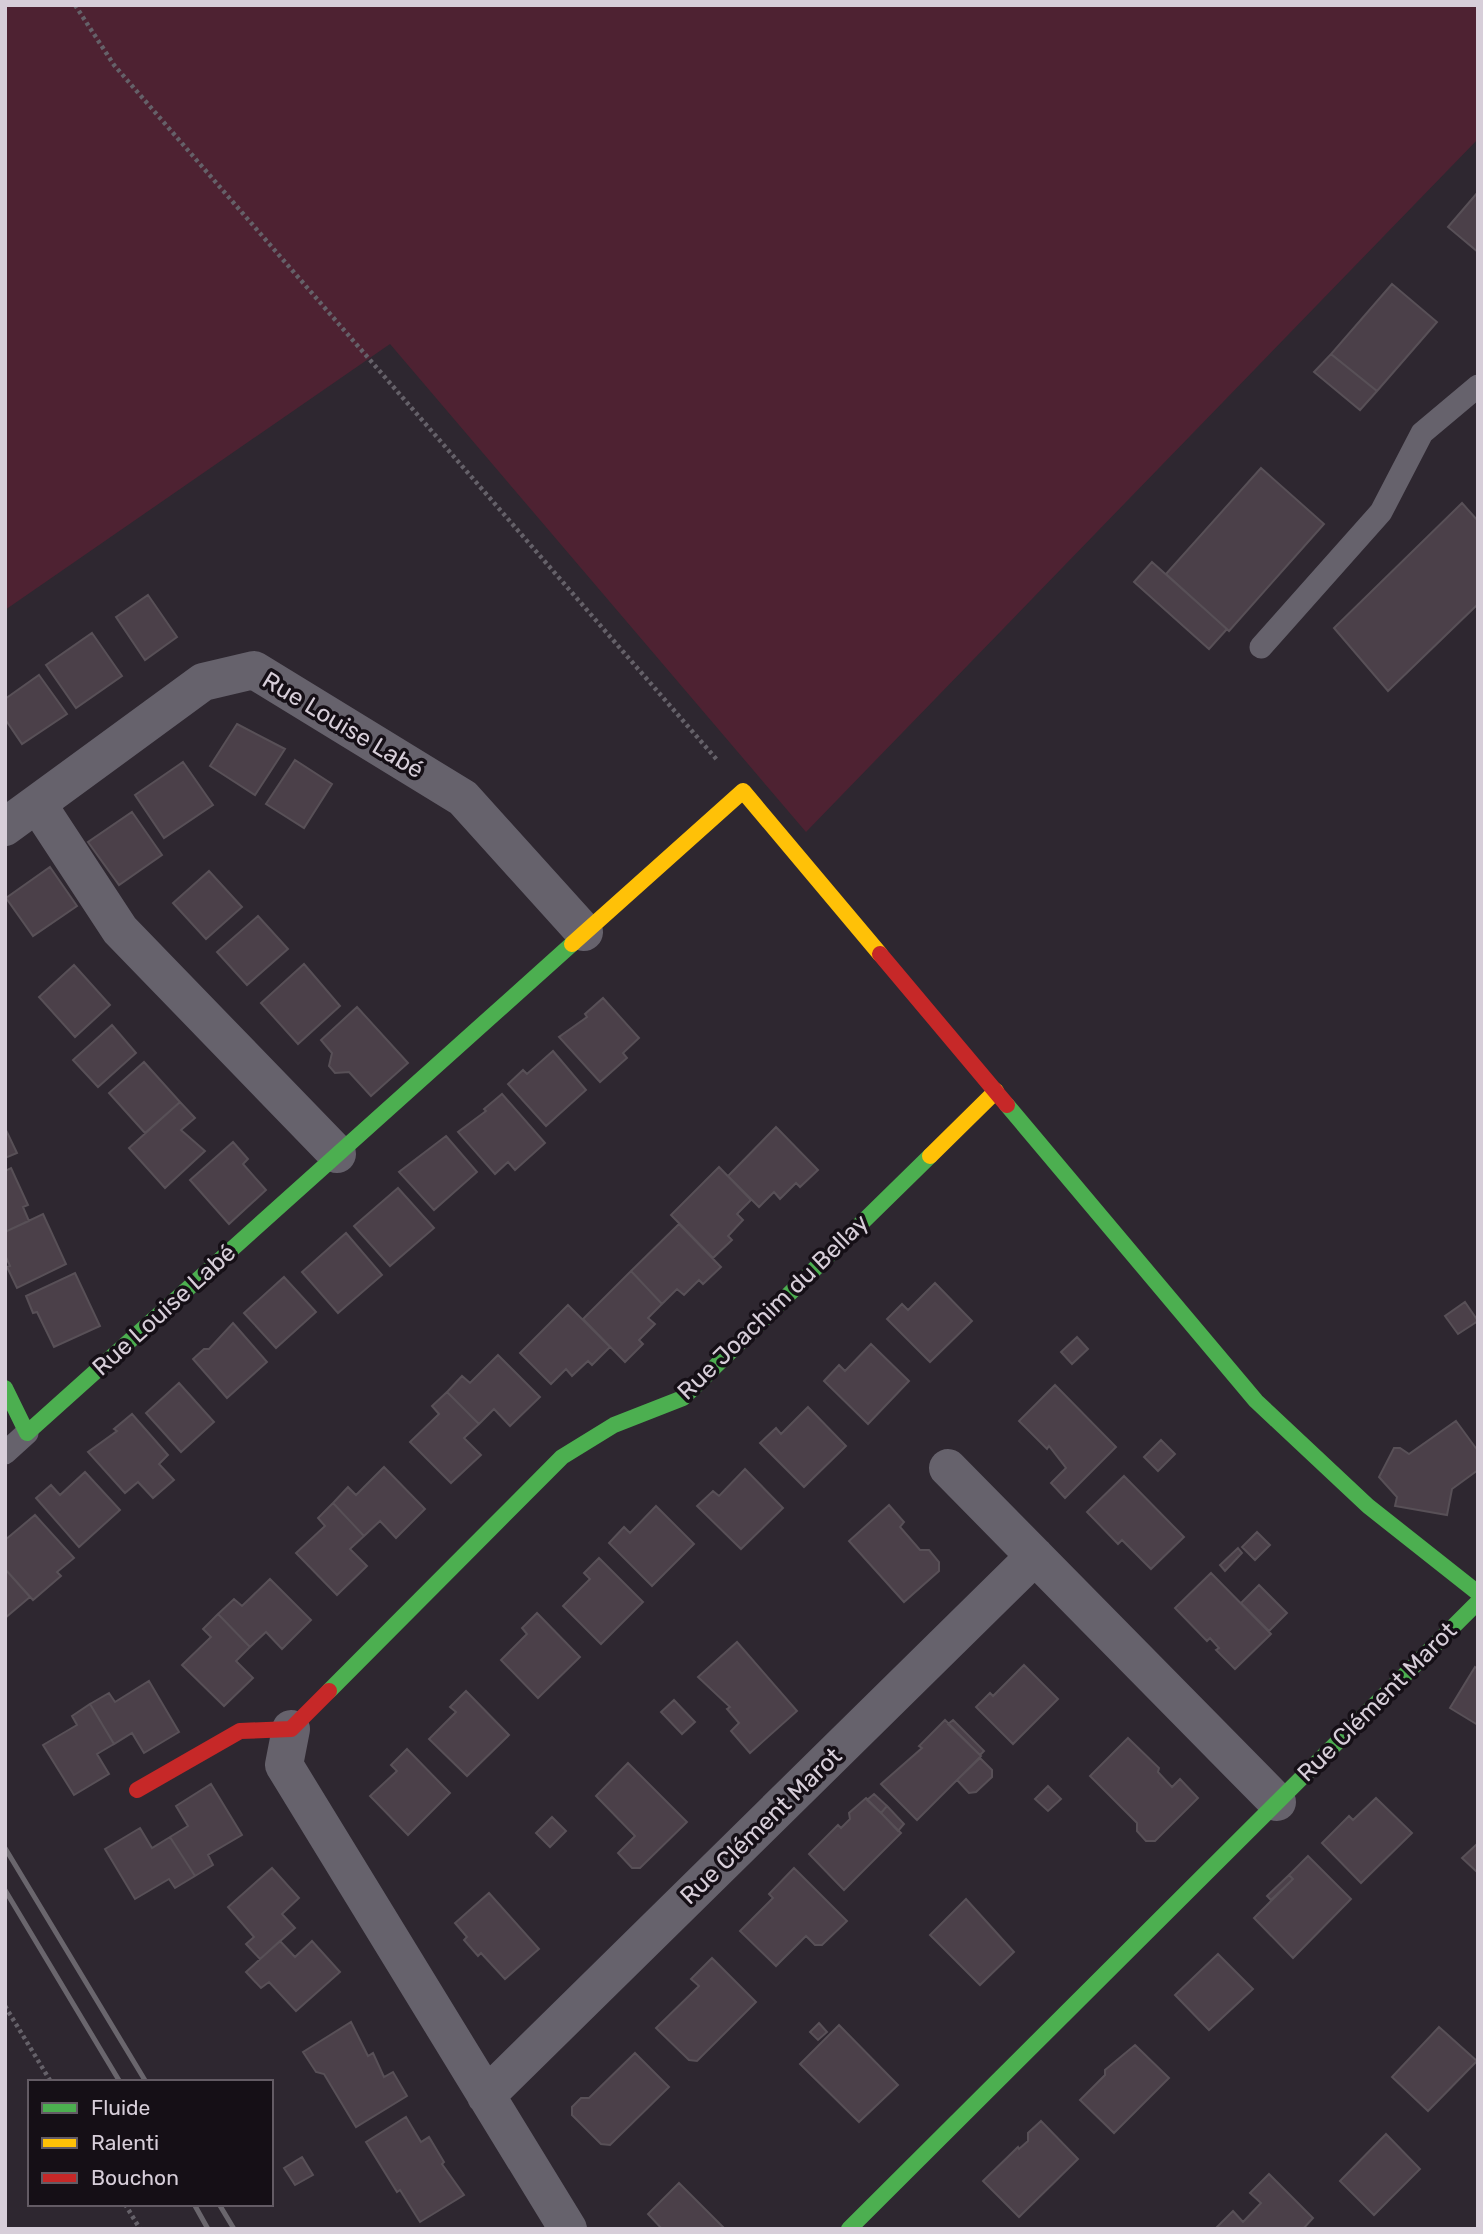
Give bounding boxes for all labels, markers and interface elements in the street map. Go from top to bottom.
street label: Rue Louise Labé [257,666,429,784]
street label: Rue Joachim du Bellay [672,1209,874,1405]
street label: Rue Louise Labé [87,1238,241,1382]
street label: Rue Clément Marot [1292,1617,1462,1787]
street label: Rue Clément Marot [675,1742,847,1910]
legend [28,2080,273,2206]
text: Fluide [91,2095,150,2120]
text: Ralenti [91,2130,159,2155]
text: Bouchon [91,2165,179,2190]

